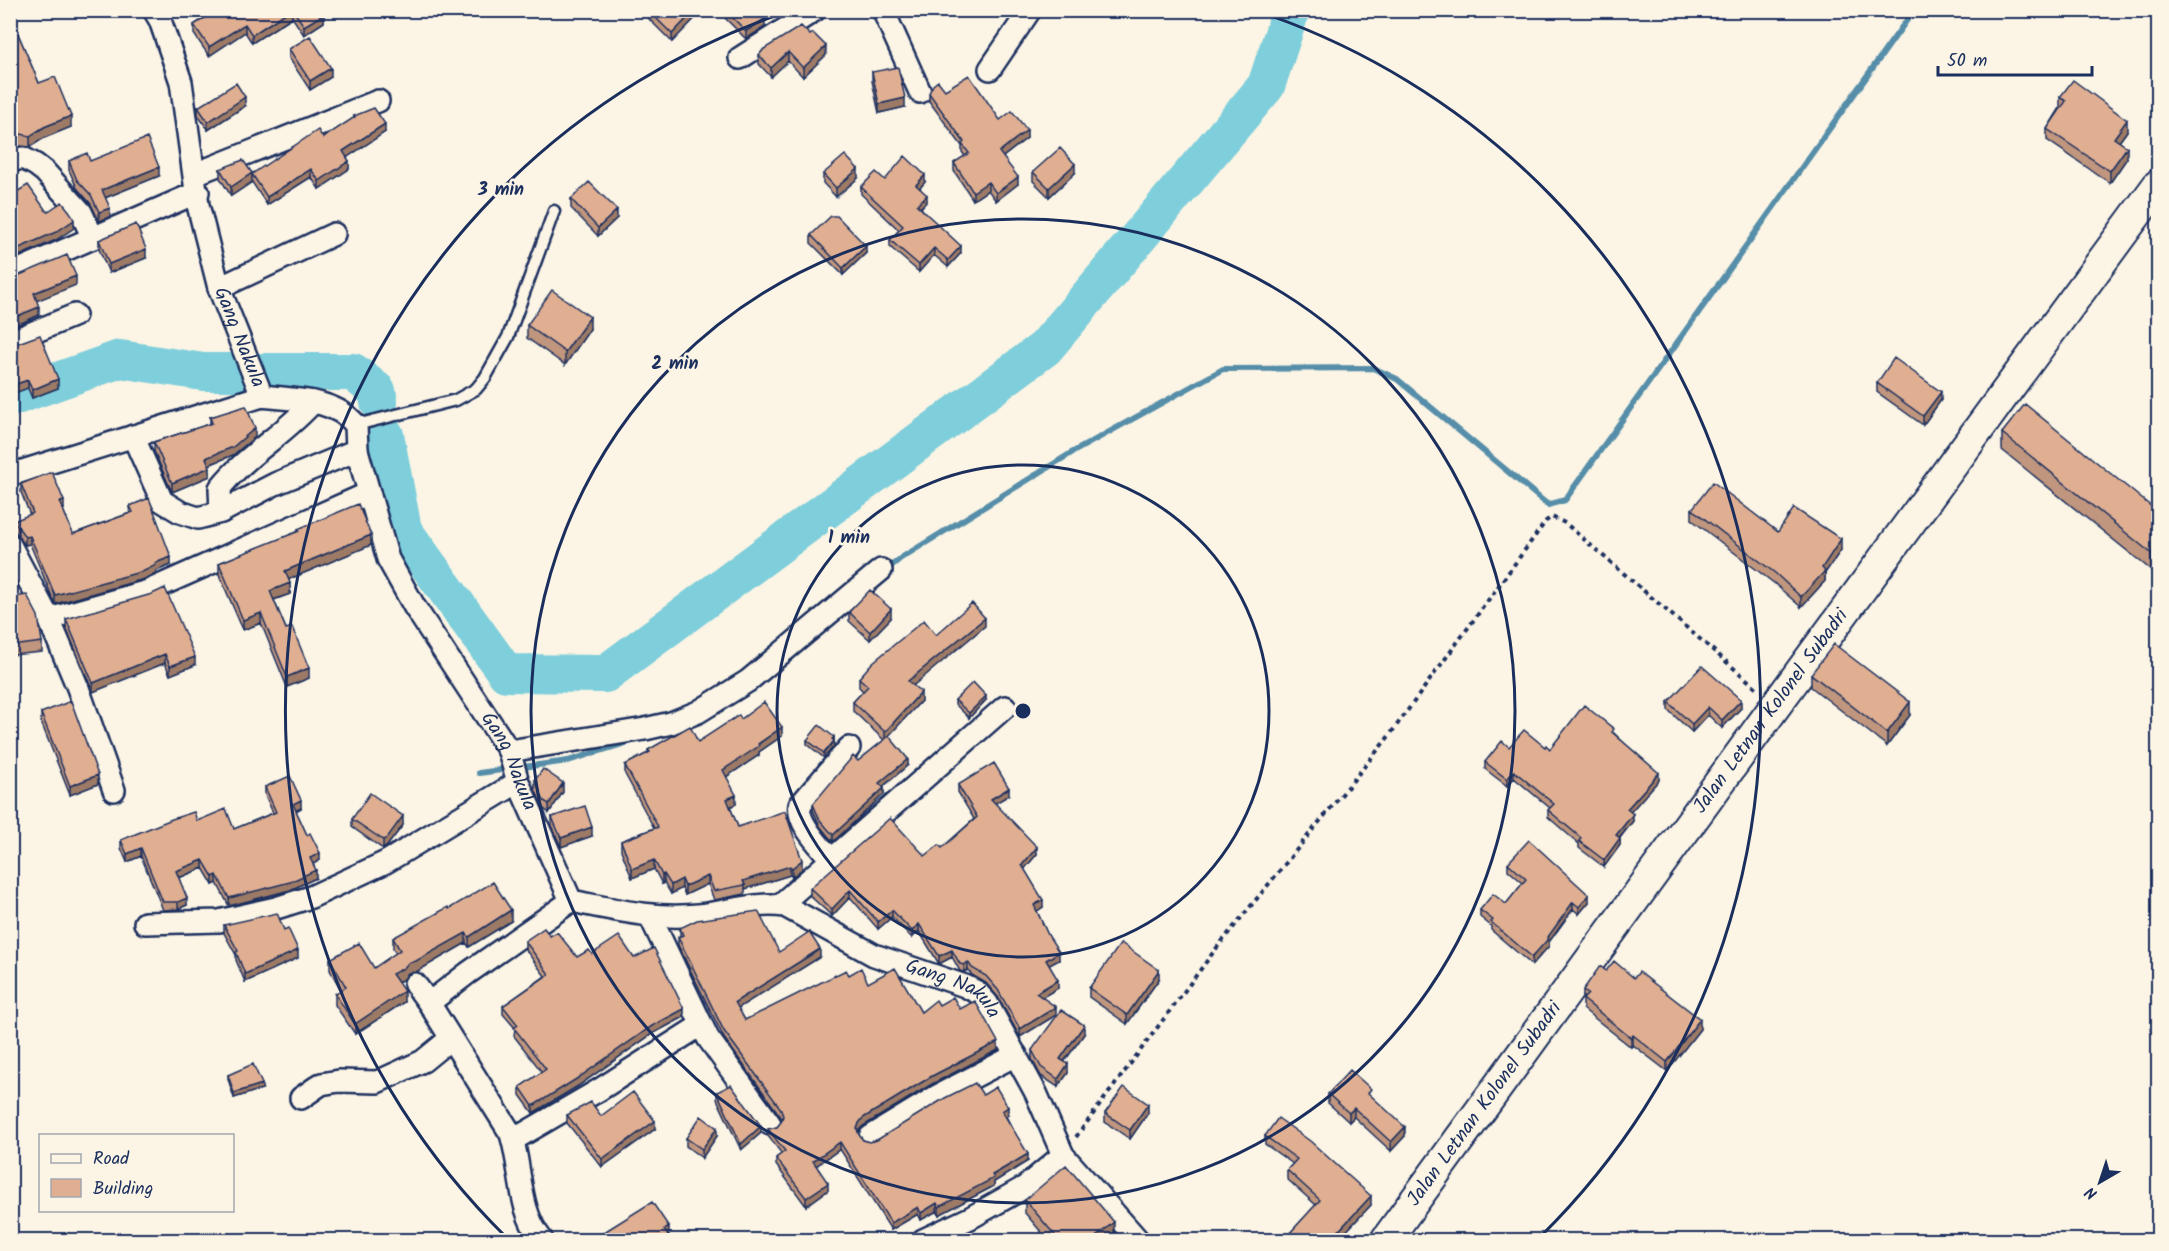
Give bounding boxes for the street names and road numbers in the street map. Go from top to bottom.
street label: Gang Nakula [204,282,273,393]
street label: Jalan Letnan Kolonel Subadri [1686,601,1858,821]
street label: Gang Nakula [472,706,545,816]
street label: Gang Nakula [901,951,1009,1024]
street label: Jalan Letnan Kolonel Subadri [1399,994,1571,1214]

